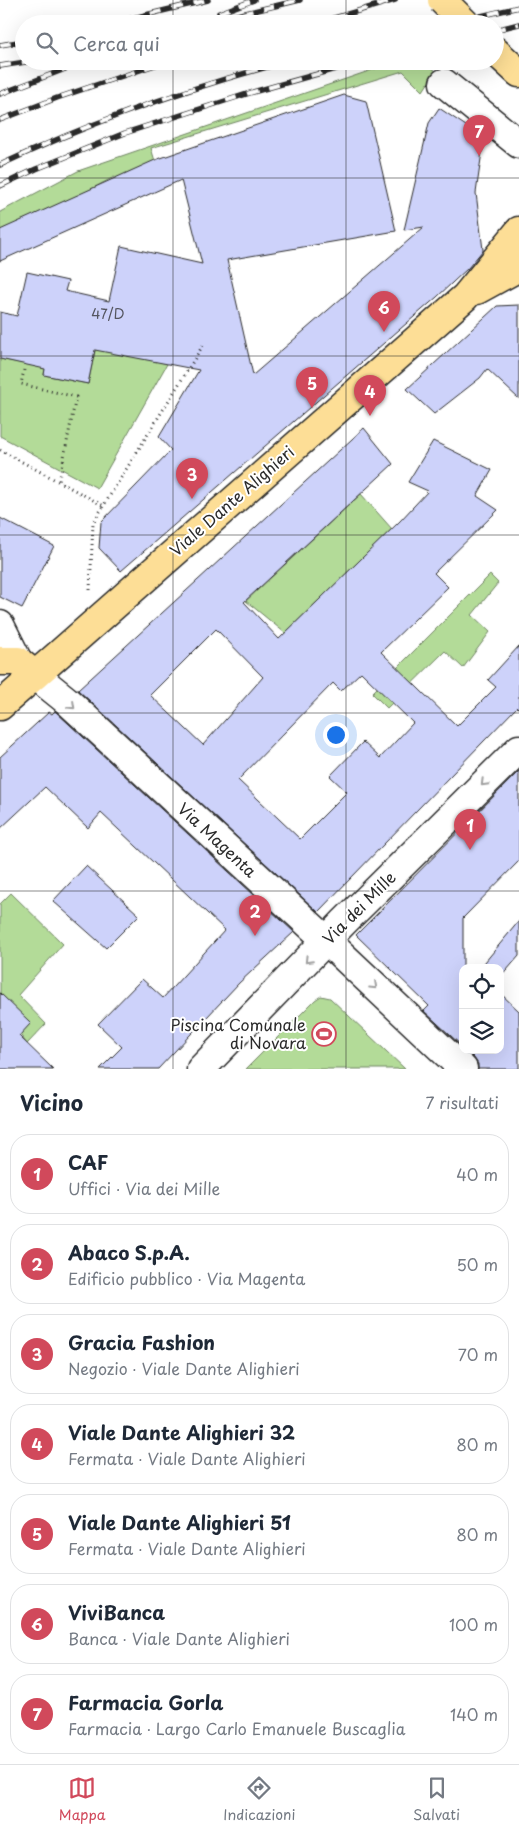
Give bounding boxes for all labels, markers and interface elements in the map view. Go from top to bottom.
search box [15,15,504,70]
icon: search [33,29,61,57]
text: Cerca qui [73,29,160,57]
pin: 7 [463,115,495,156]
pin: 6 [368,291,400,332]
house number: 47/D [91,303,125,324]
pin: 5 [296,367,328,408]
pin: 4 [354,375,386,416]
street label: Viale Dante Alighieri [164,439,299,561]
pin: 3 [176,458,208,499]
one-way arrow [66,700,75,709]
your location [323,722,349,748]
one-way arrow [481,777,490,786]
street label: Via Magenta [173,796,263,882]
pin: 1 [454,809,486,850]
street label: Via dei Mille [316,865,401,949]
pin: 2 [239,895,271,936]
one-way arrow [304,954,313,963]
map controls [459,964,504,1054]
button: locate [459,964,504,1009]
one-way arrow [369,980,378,989]
button: layers [459,1009,504,1054]
place label: Piscina Comunale di Novara [171,1012,306,1054]
sports icon: Piscina Comunale di Novara [311,1021,337,1047]
text: Vicino [20,1086,83,1118]
text: 7 risultati [425,1090,499,1114]
text: CAF [68,1148,108,1176]
text: 1 [33,1162,41,1186]
text: 40 m [456,1162,498,1186]
text: Uffici · Via dei Mille [68,1176,220,1200]
text: Abaco S.p.A. [68,1238,190,1266]
text: 2 [31,1252,43,1276]
text: 50 m [457,1252,498,1276]
text: Edificio pubblico · Via Magenta [68,1266,305,1290]
text: Gracia Fashion [68,1328,215,1356]
text: 3 [32,1342,42,1366]
text: 70 m [458,1342,498,1366]
text: Negozio · Viale Dante Alighieri [68,1356,300,1380]
text: Viale Dante Alighieri 32 [68,1418,295,1446]
text: 4 [32,1432,42,1456]
text: 80 m [456,1432,498,1456]
text: Fermata · Viale Dante Alighieri [68,1446,306,1470]
text: Viale Dante Alighieri 51 [68,1508,291,1536]
text: 5 [32,1522,42,1546]
text: 80 m [456,1522,498,1546]
text: Fermata · Viale Dante Alighieri [68,1536,306,1560]
text: ViviBanca [68,1598,165,1626]
text: 6 [31,1612,43,1636]
text: 100 m [449,1612,498,1636]
text: Banca · Viale Dante Alighieri [68,1626,290,1650]
text: Farmacia Gorla [68,1688,223,1716]
text: 7 [32,1702,42,1726]
text: 140 m [450,1702,498,1726]
text: Farmacia · Largo Carlo Emanuele Buscaglia [68,1716,406,1740]
tab: Mappa [59,1774,105,1825]
tab: Indicazioni [223,1774,295,1825]
tab: Salvati [413,1774,460,1825]

